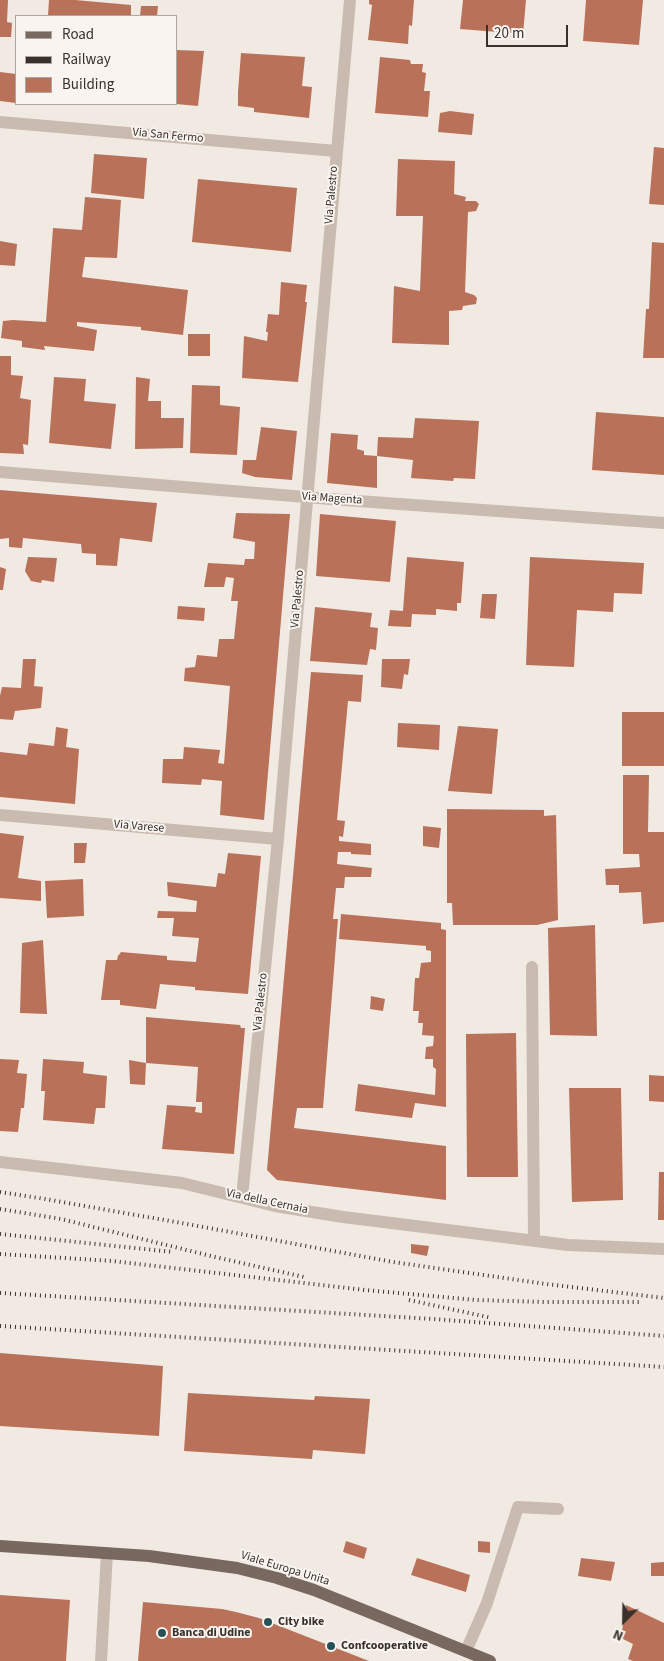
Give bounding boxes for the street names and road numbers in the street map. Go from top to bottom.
street label: Via San Fermo [132,126,204,146]
street label: Via Palestro [322,165,342,225]
street label: Via Magenta [301,490,363,508]
street label: Via Palestro [288,569,308,629]
street label: Via Varese [113,818,165,836]
street label: Via Palestro [251,972,271,1032]
street label: Via della Cernaia [225,1186,309,1218]
street label: Viale Europa Unita [239,1549,331,1589]

